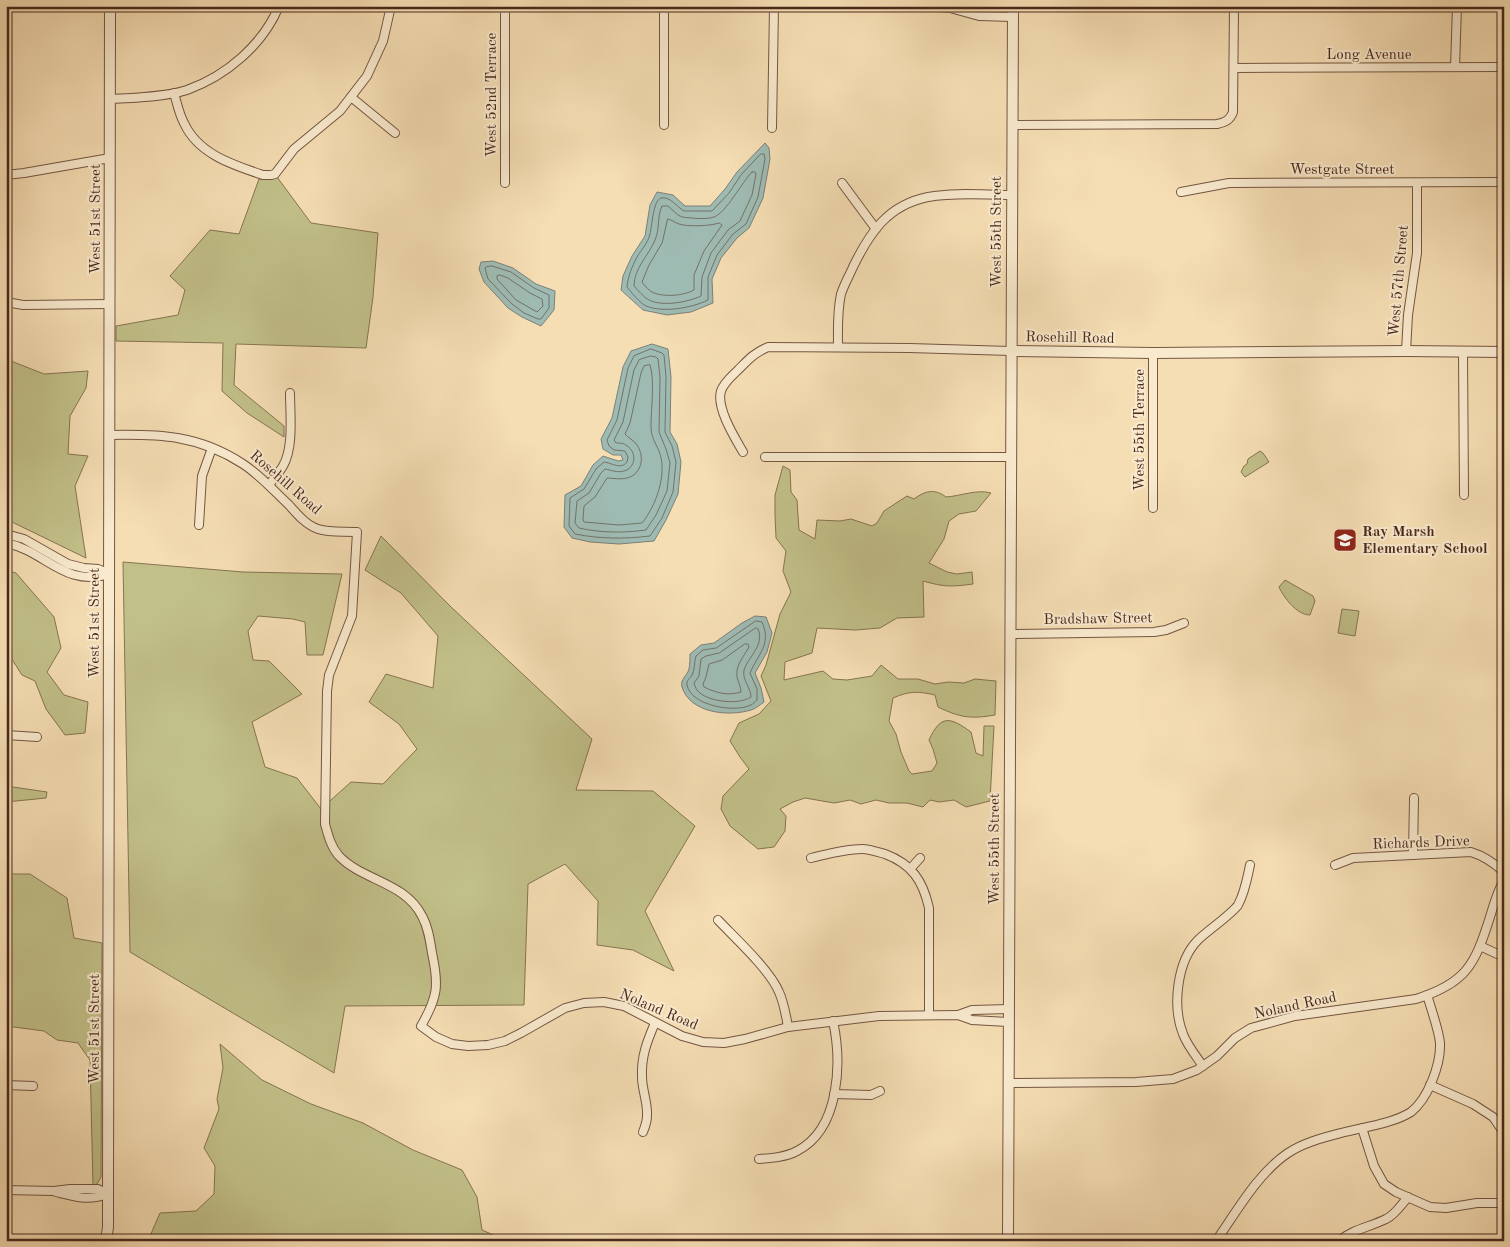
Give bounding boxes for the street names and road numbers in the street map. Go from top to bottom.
street label: West 52nd Terrace [485,33,500,157]
street label: Long Avenue [1326,48,1412,63]
street label: Westgate Street [1290,163,1394,178]
street label: West 51st Street [89,164,104,274]
street label: West 55th Street [990,176,1005,288]
street label: West 57th Street [1387,225,1412,338]
street label: Rosehill Road [1025,330,1115,347]
street label: West 55th Terrace [1133,369,1148,491]
street label: Rosehill Road [246,448,324,518]
street label: West 51st Street [88,568,103,678]
street label: Bradshaw Street [1043,611,1153,628]
street label: West 55th Street [988,793,1003,905]
street label: Richards Drive [1372,834,1470,853]
street label: West 51st Street [88,974,103,1084]
street label: Noland Road [617,987,700,1034]
street label: Noland Road [1253,990,1338,1023]

